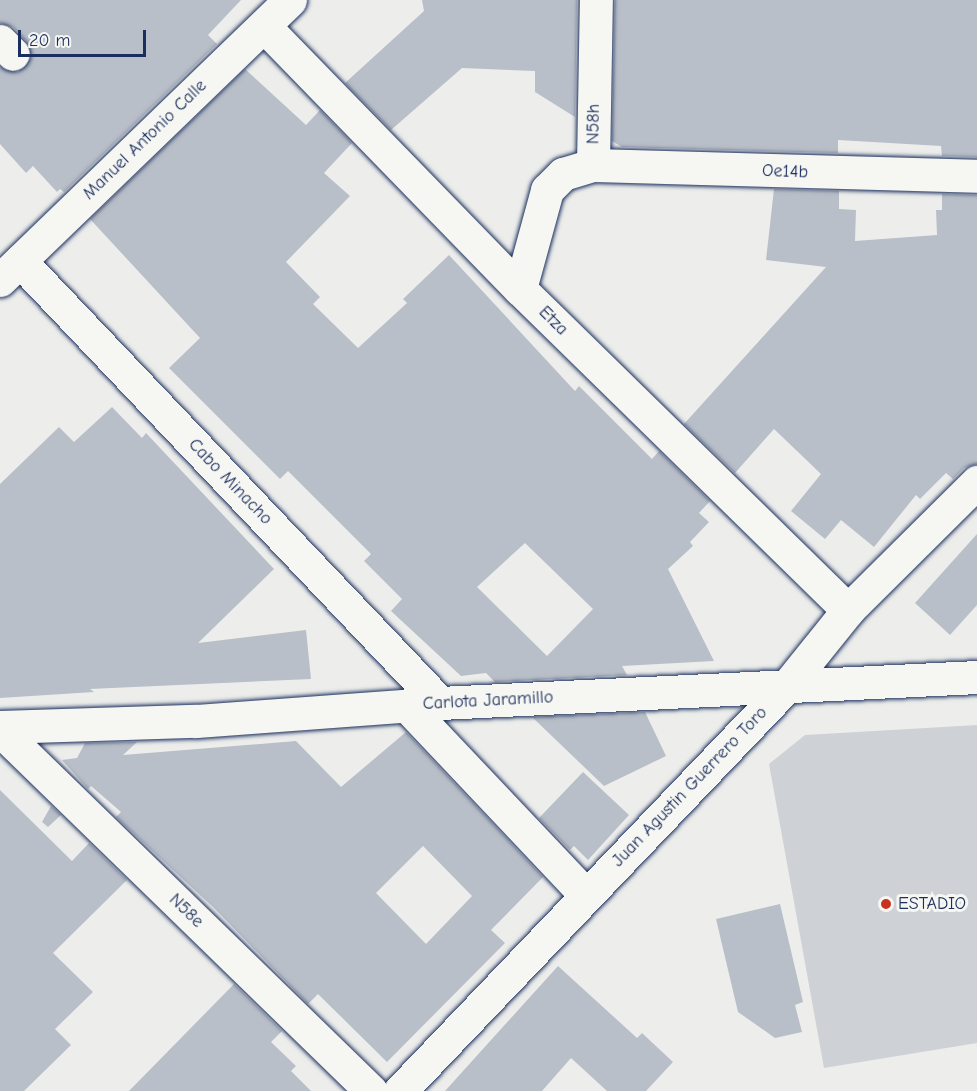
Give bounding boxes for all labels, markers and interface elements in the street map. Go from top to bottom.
scale bar [21,18,148,56]
text: 20 m [29,30,70,51]
street label: Manuel Antonio Calle [79,75,211,205]
street label: N58h [583,104,605,144]
street label: Oe14b [762,160,808,184]
street label: Etza [534,302,572,340]
street label: Cabo Minacho [183,434,277,530]
street label: Carlota Jaramillo [422,687,554,715]
street label: Juan Agustin Guerrero Toro [608,702,772,872]
street label: N58e [164,889,208,933]
place label: ESTADIO [898,893,966,915]
marker: ESTADIO [879,897,893,911]

